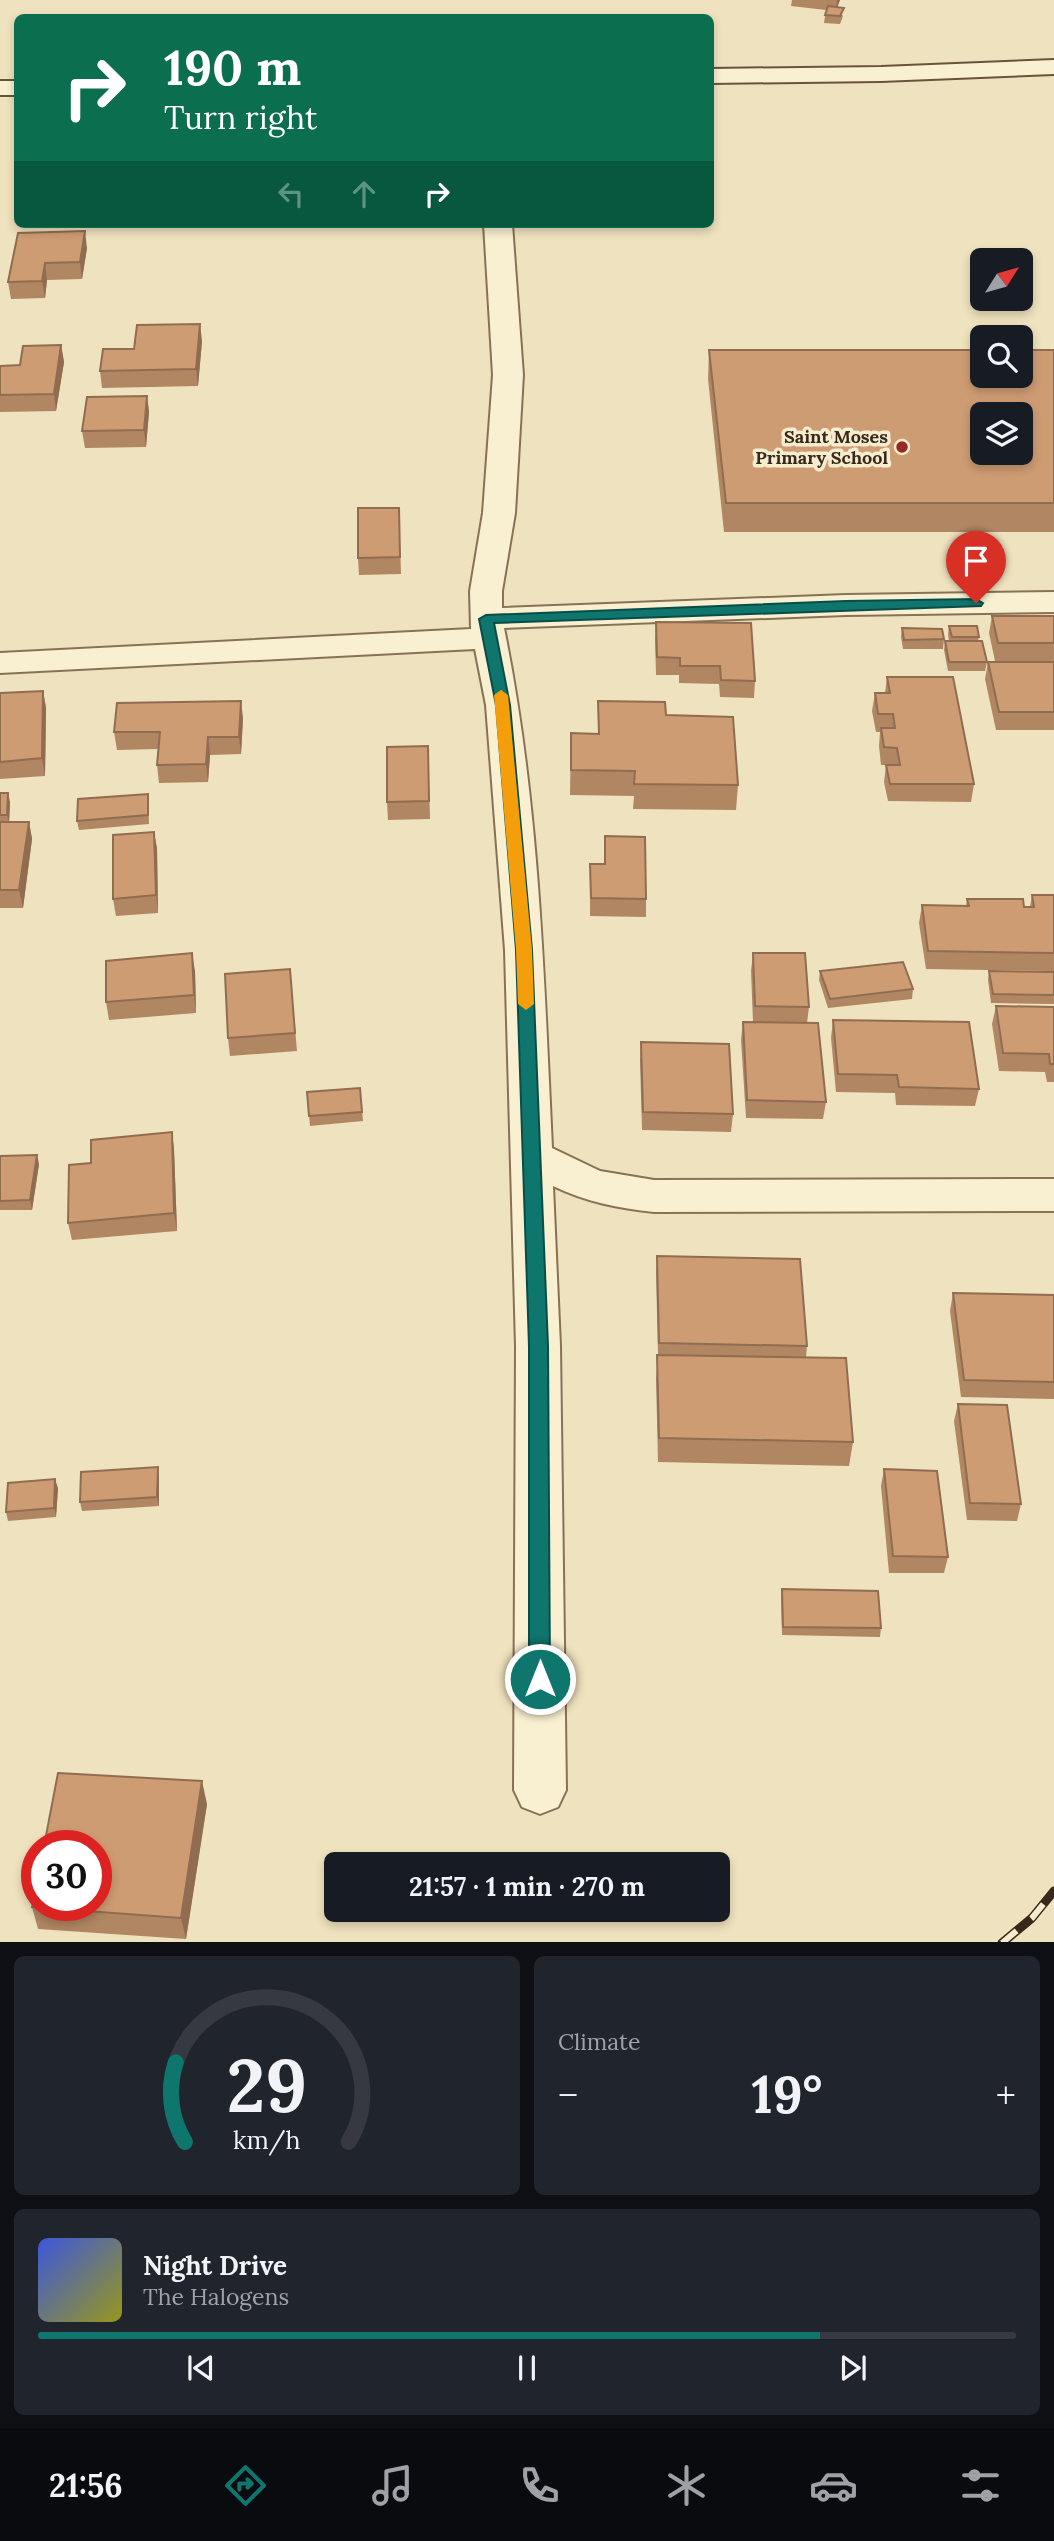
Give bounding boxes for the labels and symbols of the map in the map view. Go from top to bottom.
north arrow [970,248,1032,312]
place label: Saint Moses Primary School [755,425,888,469]
marker: Saint Moses Primary School [894,439,910,455]
pin [946,531,1006,603]
position arrow [503,1642,577,1716]
speed limit sign: 30 [21,1830,112,1921]

